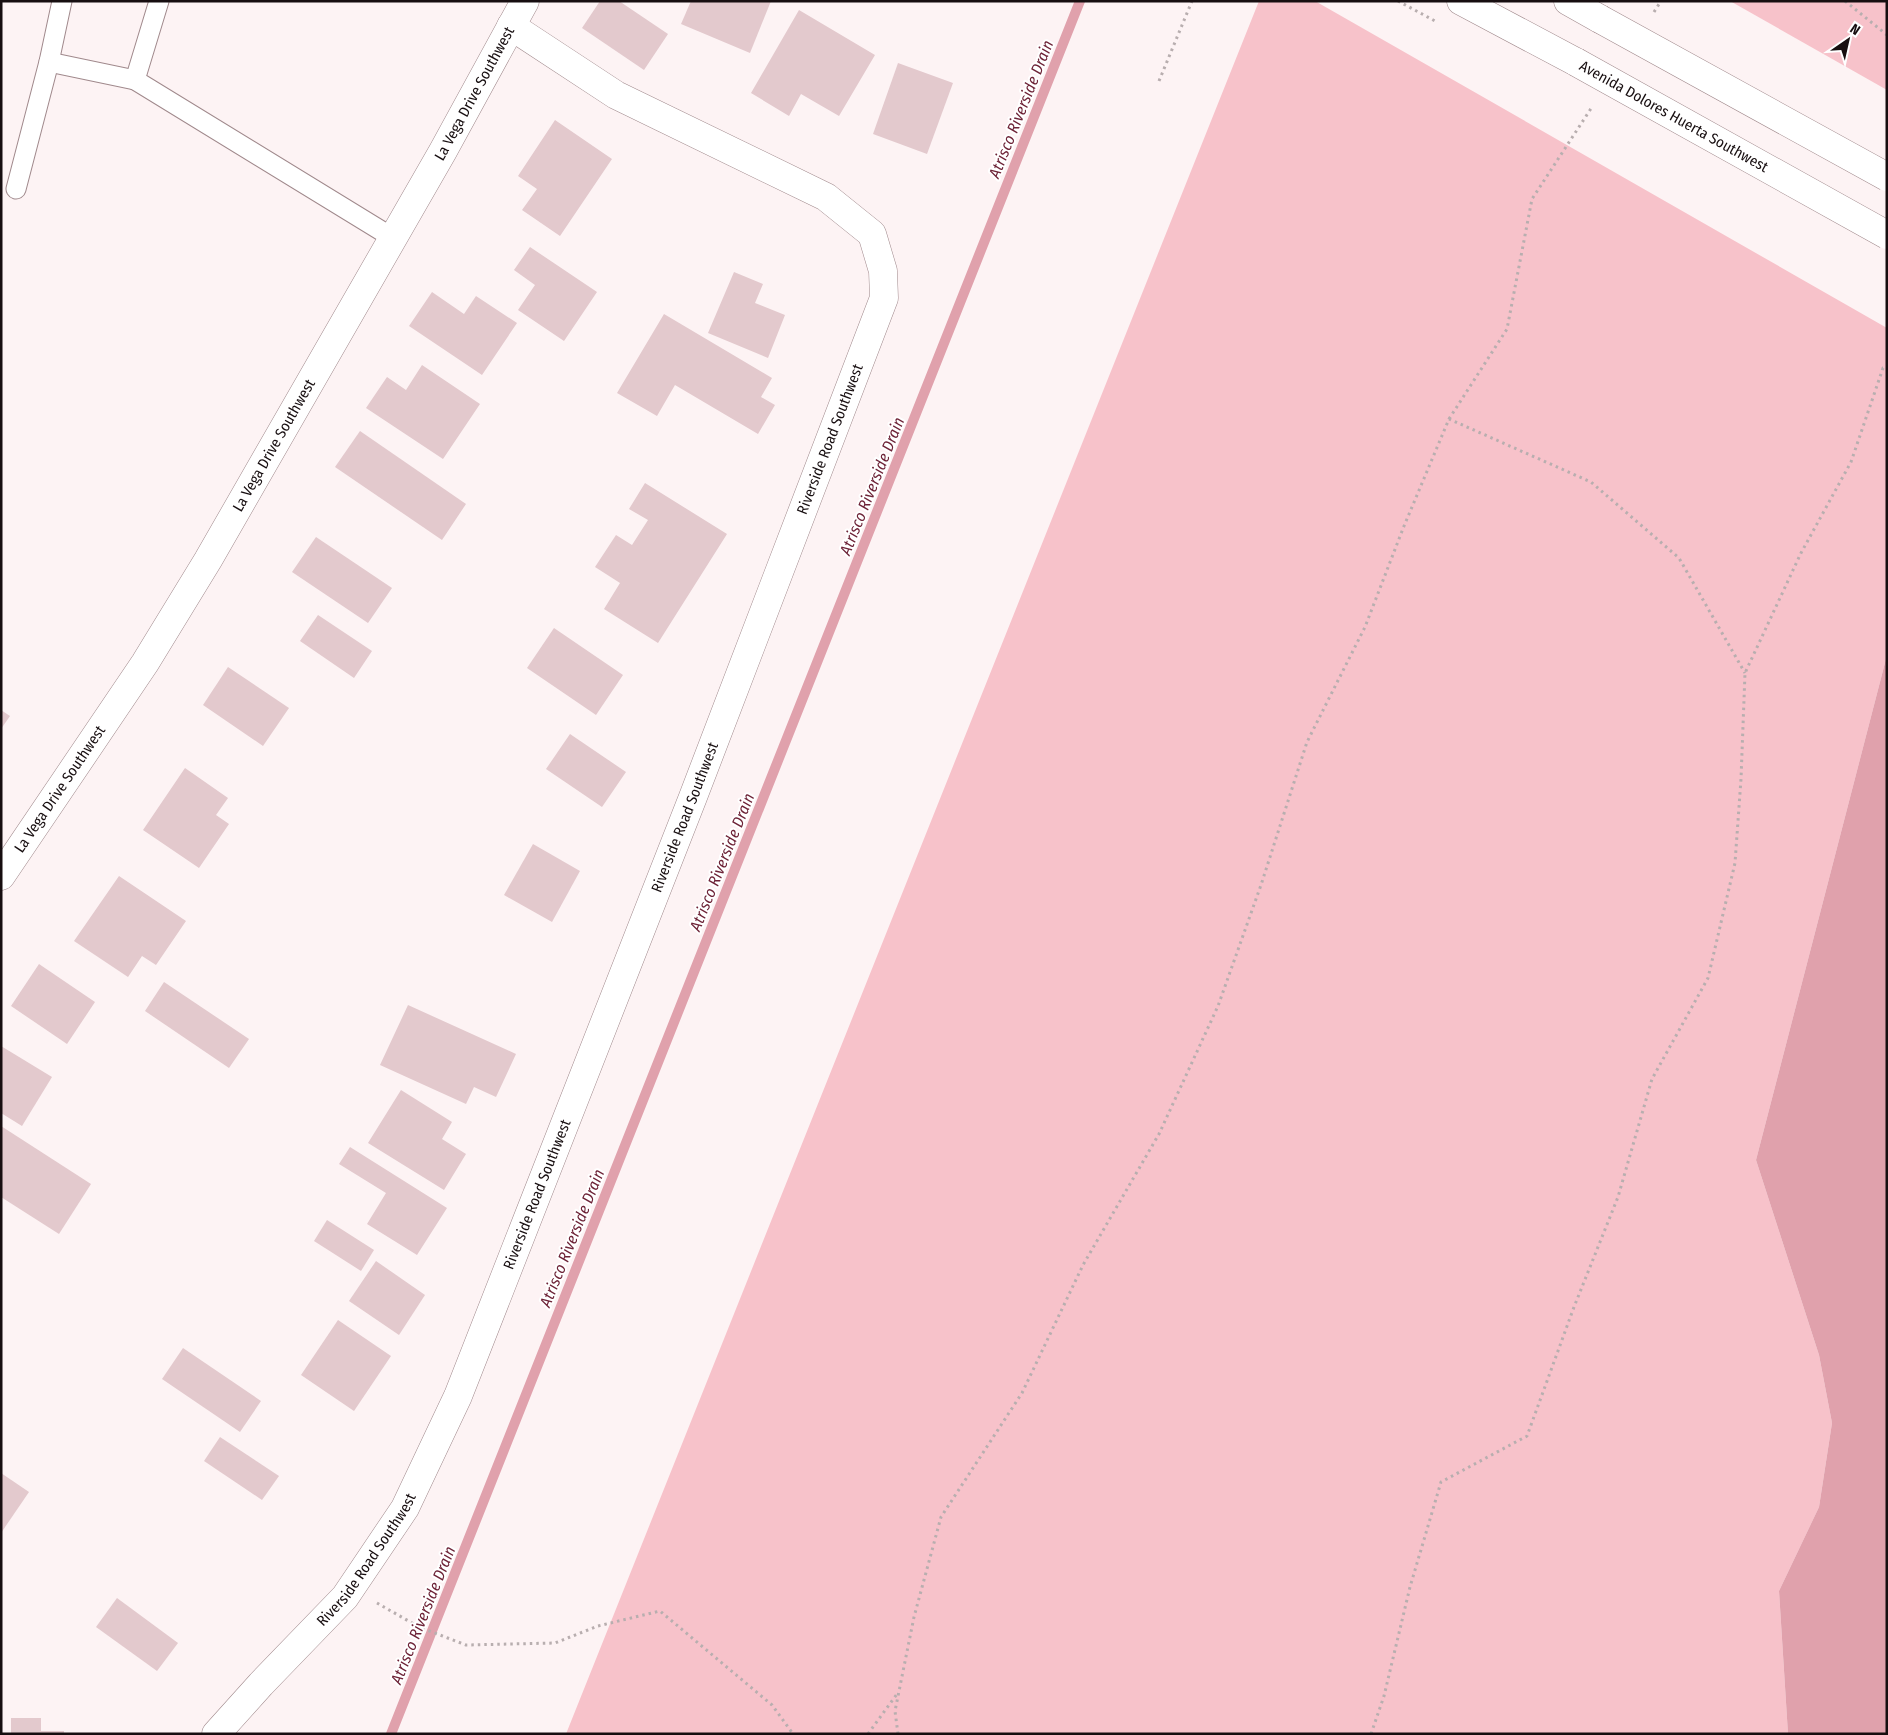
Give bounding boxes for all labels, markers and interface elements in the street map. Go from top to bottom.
north arrow [1823,15,1873,65]
text: N [1847,20,1863,39]
street label: La Vega Drive Southwest [431,24,518,164]
water label: Atrisco Riverside Drain [984,37,1057,182]
street label: Avenida Dolores Huerta Southwest [1576,57,1771,176]
street label: Riverside Road Southwest [793,361,867,517]
street label: La Vega Drive Southwest [229,376,319,515]
water label: Atrisco Riverside Drain [835,414,908,559]
street label: La Vega Drive Southwest [10,722,109,856]
street label: Riverside Road Southwest [648,740,722,895]
water label: Atrisco Riverside Drain [685,790,758,935]
street label: Riverside Road Southwest [500,1117,575,1272]
water label: Atrisco Riverside Drain [535,1166,608,1311]
street label: Riverside Road Southwest [313,1490,420,1630]
water label: Atrisco Riverside Drain [386,1543,459,1688]

